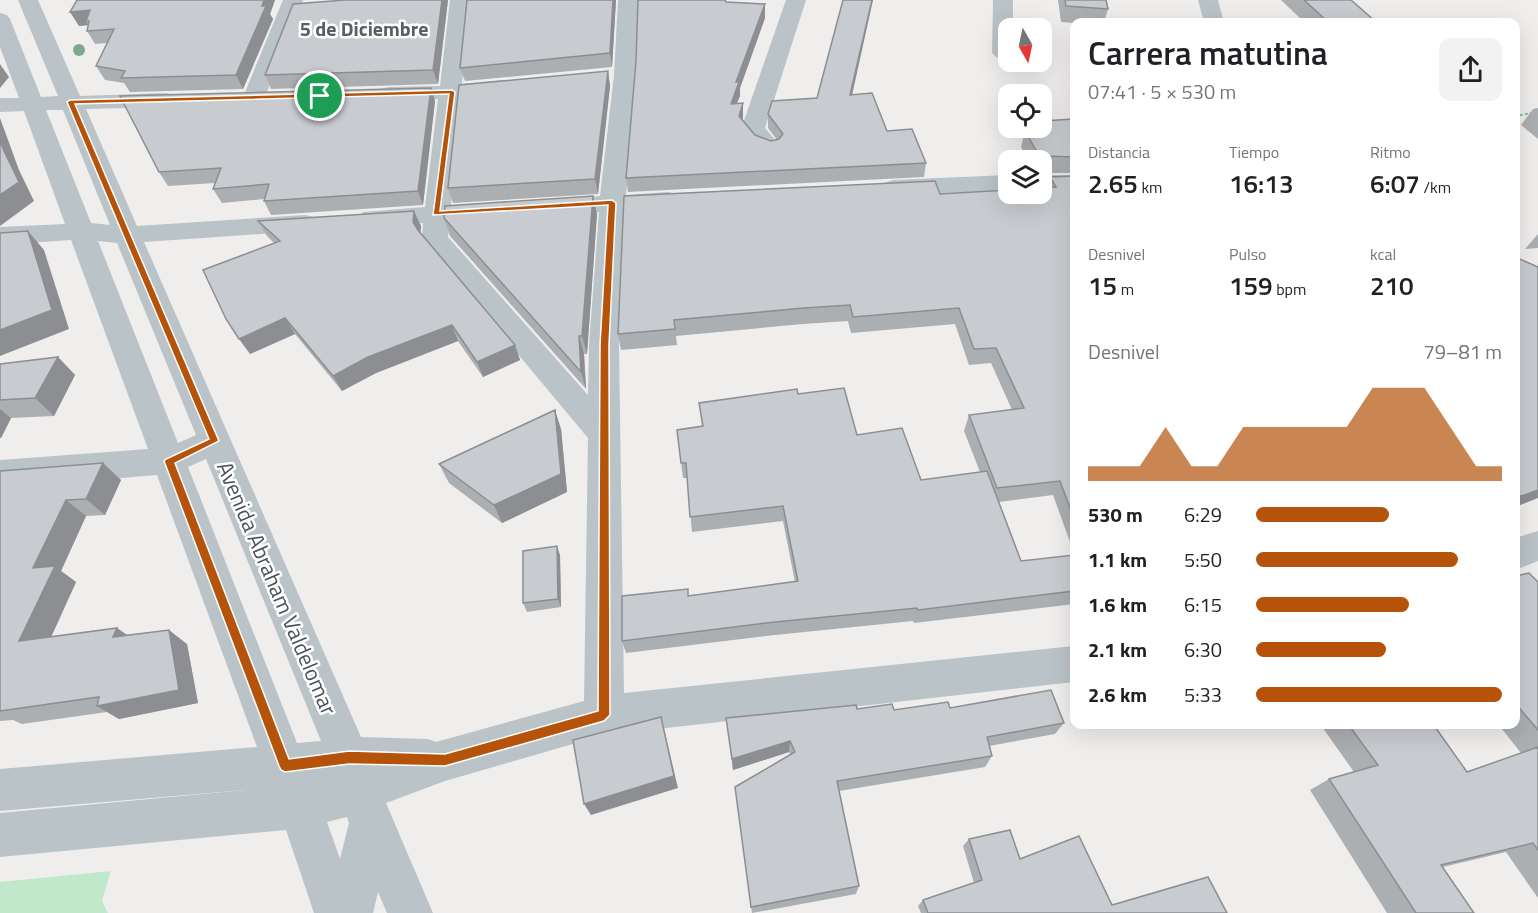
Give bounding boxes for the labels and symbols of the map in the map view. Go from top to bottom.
district label: 5 de Diciembre [300,13,428,44]
north arrow [998,18,1052,72]
pin [294,70,345,121]
street label: Avenida Abraham Valdelomar [208,456,346,720]

